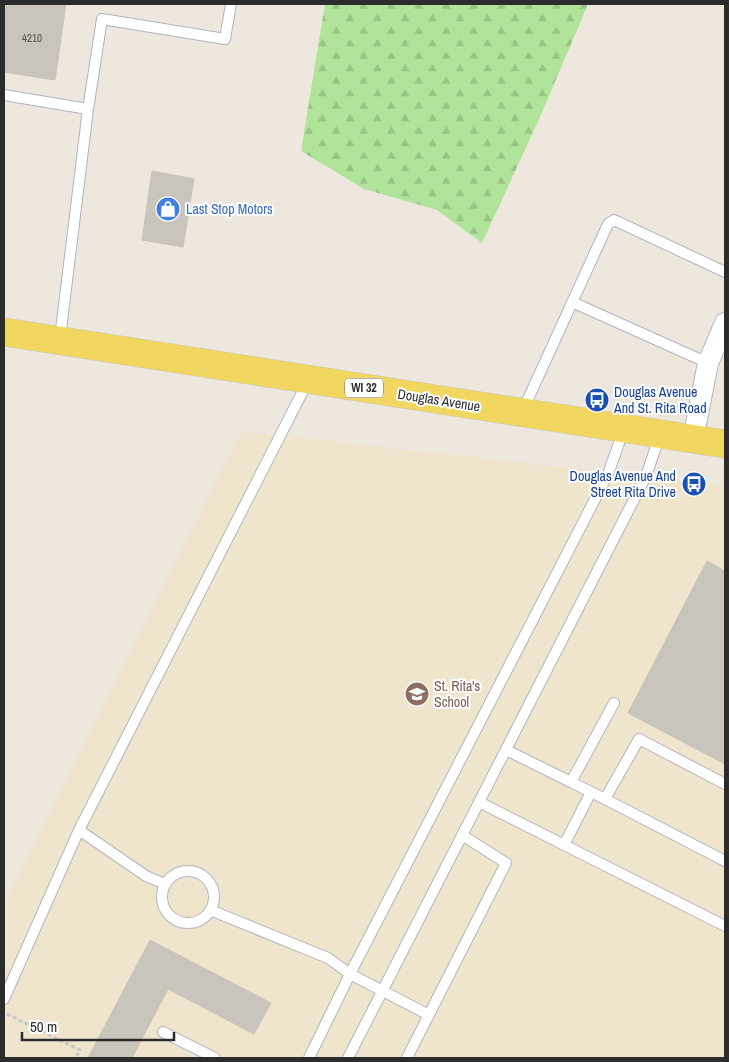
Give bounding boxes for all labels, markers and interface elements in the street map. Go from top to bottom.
house number: 4210 [22,31,42,45]
shop icon: Last Stop Motors [155,196,181,222]
place label: Last Stop Motors [186,200,273,218]
road number: WI 32 [345,378,383,398]
place label: Douglas Avenue And St. Rita Road [613,383,707,417]
street label: Douglas Avenue [396,385,482,415]
bus stop icon: Douglas Avenue And St. Rita Road [584,387,610,413]
place label: Douglas Avenue And Street Rita Drive [570,467,676,501]
bus stop icon: Douglas Avenue And Street Rita Drive [681,471,707,497]
place label: St. Rita's School [434,677,480,711]
school or university icon: St. Rita's School [404,681,430,707]
scale bar [22,1010,175,1042]
text: 50 m [30,1016,57,1037]

